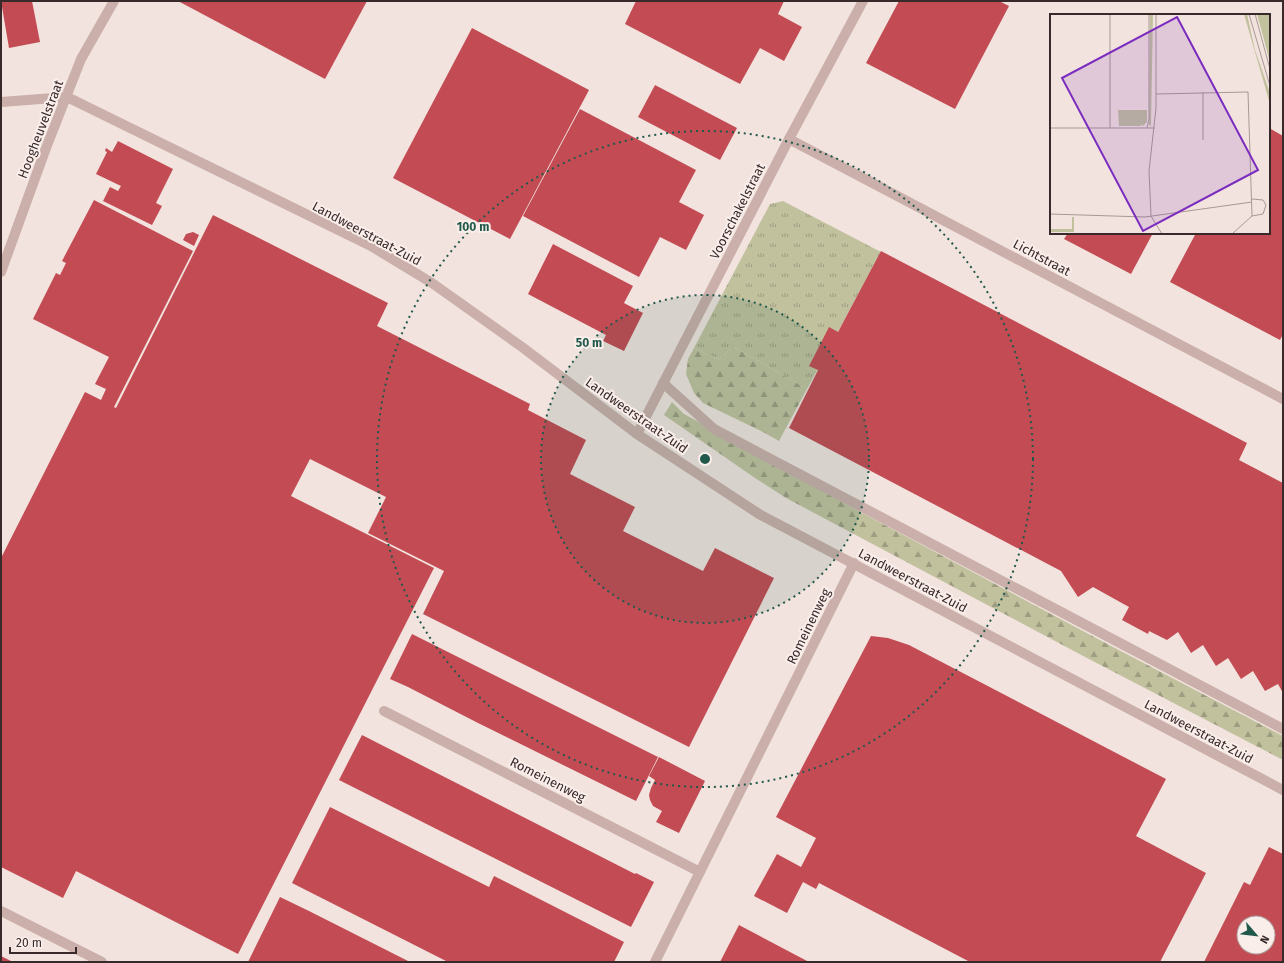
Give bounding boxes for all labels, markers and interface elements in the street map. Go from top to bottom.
inset map [1050,14,1270,234]
street label: Hoogheuvelstraat [15,77,66,181]
street label: Voorschakelstraat [707,161,768,262]
street label: Landweerstraat-Zuid [310,198,424,268]
text: 100 m [457,220,489,234]
street label: Lichtstraat [1011,236,1073,279]
text: 50 m [576,336,602,350]
street label: Landweerstraat-Zuid [583,375,691,456]
centre of rings [698,452,712,466]
street label: Landweerstraat-Zuid [856,545,970,615]
street label: Romeinenweg [784,586,833,667]
street label: Landweerstraat-Zuid [1142,696,1256,766]
street label: Romeinenweg [508,754,588,805]
north arrow [1236,915,1276,955]
scale bar [10,929,76,955]
text: N [1257,933,1272,946]
text: 20 m [16,936,42,950]

